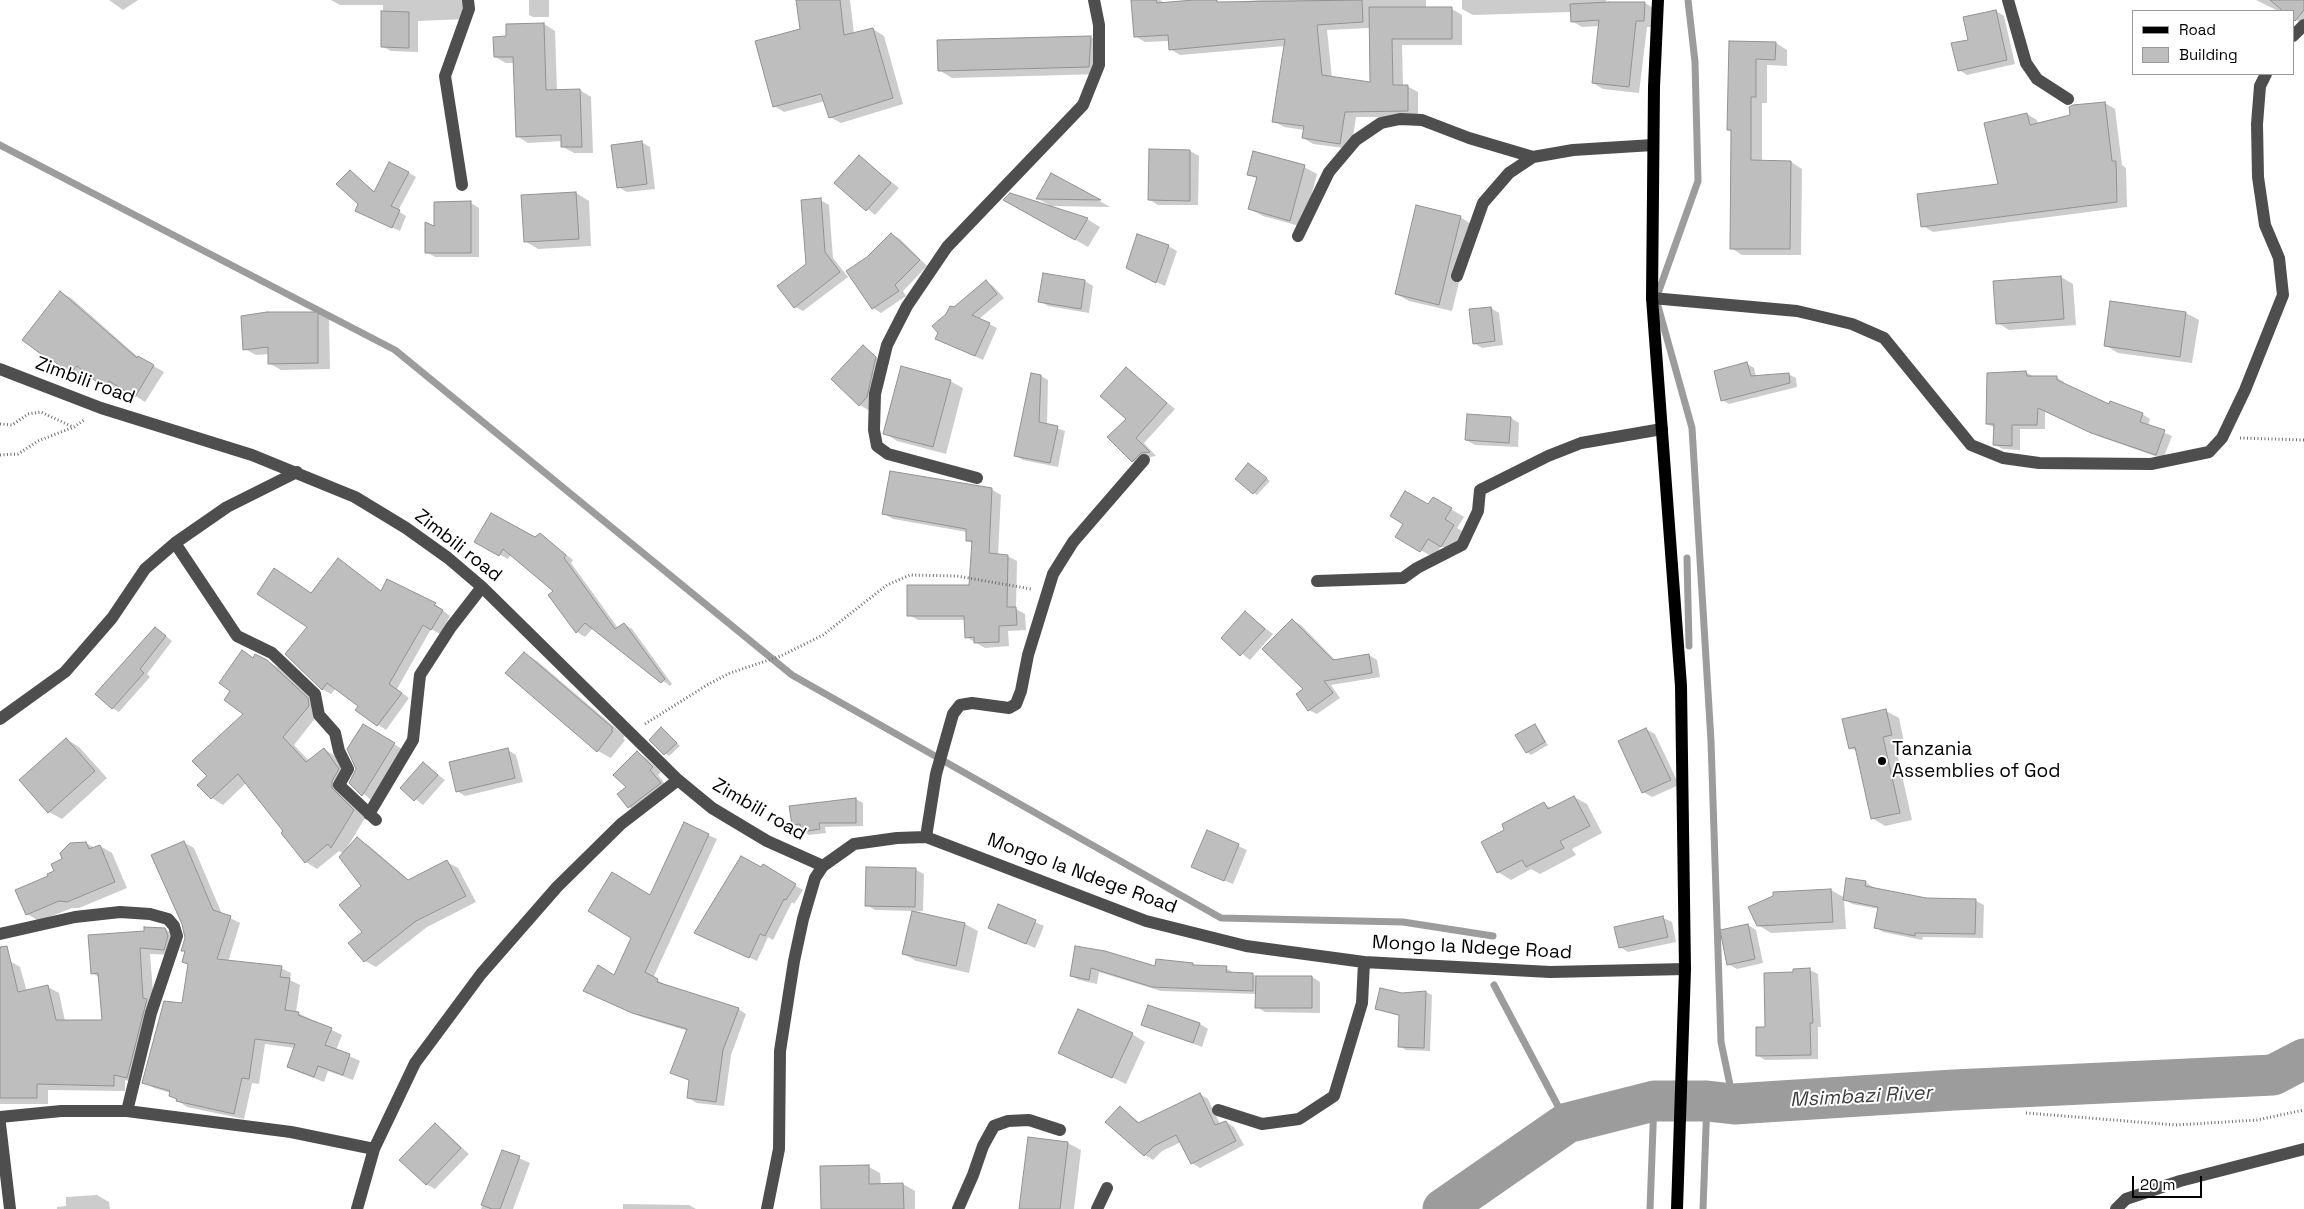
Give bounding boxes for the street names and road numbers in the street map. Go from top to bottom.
street label: Zimbili road [32,352,138,410]
street label: Zimbili road [410,505,506,587]
street label: Zimbili road [708,774,810,846]
street label: Mongo la Ndege Road [984,829,1180,919]
street label: Mongo la Ndege Road [1371,931,1573,965]

